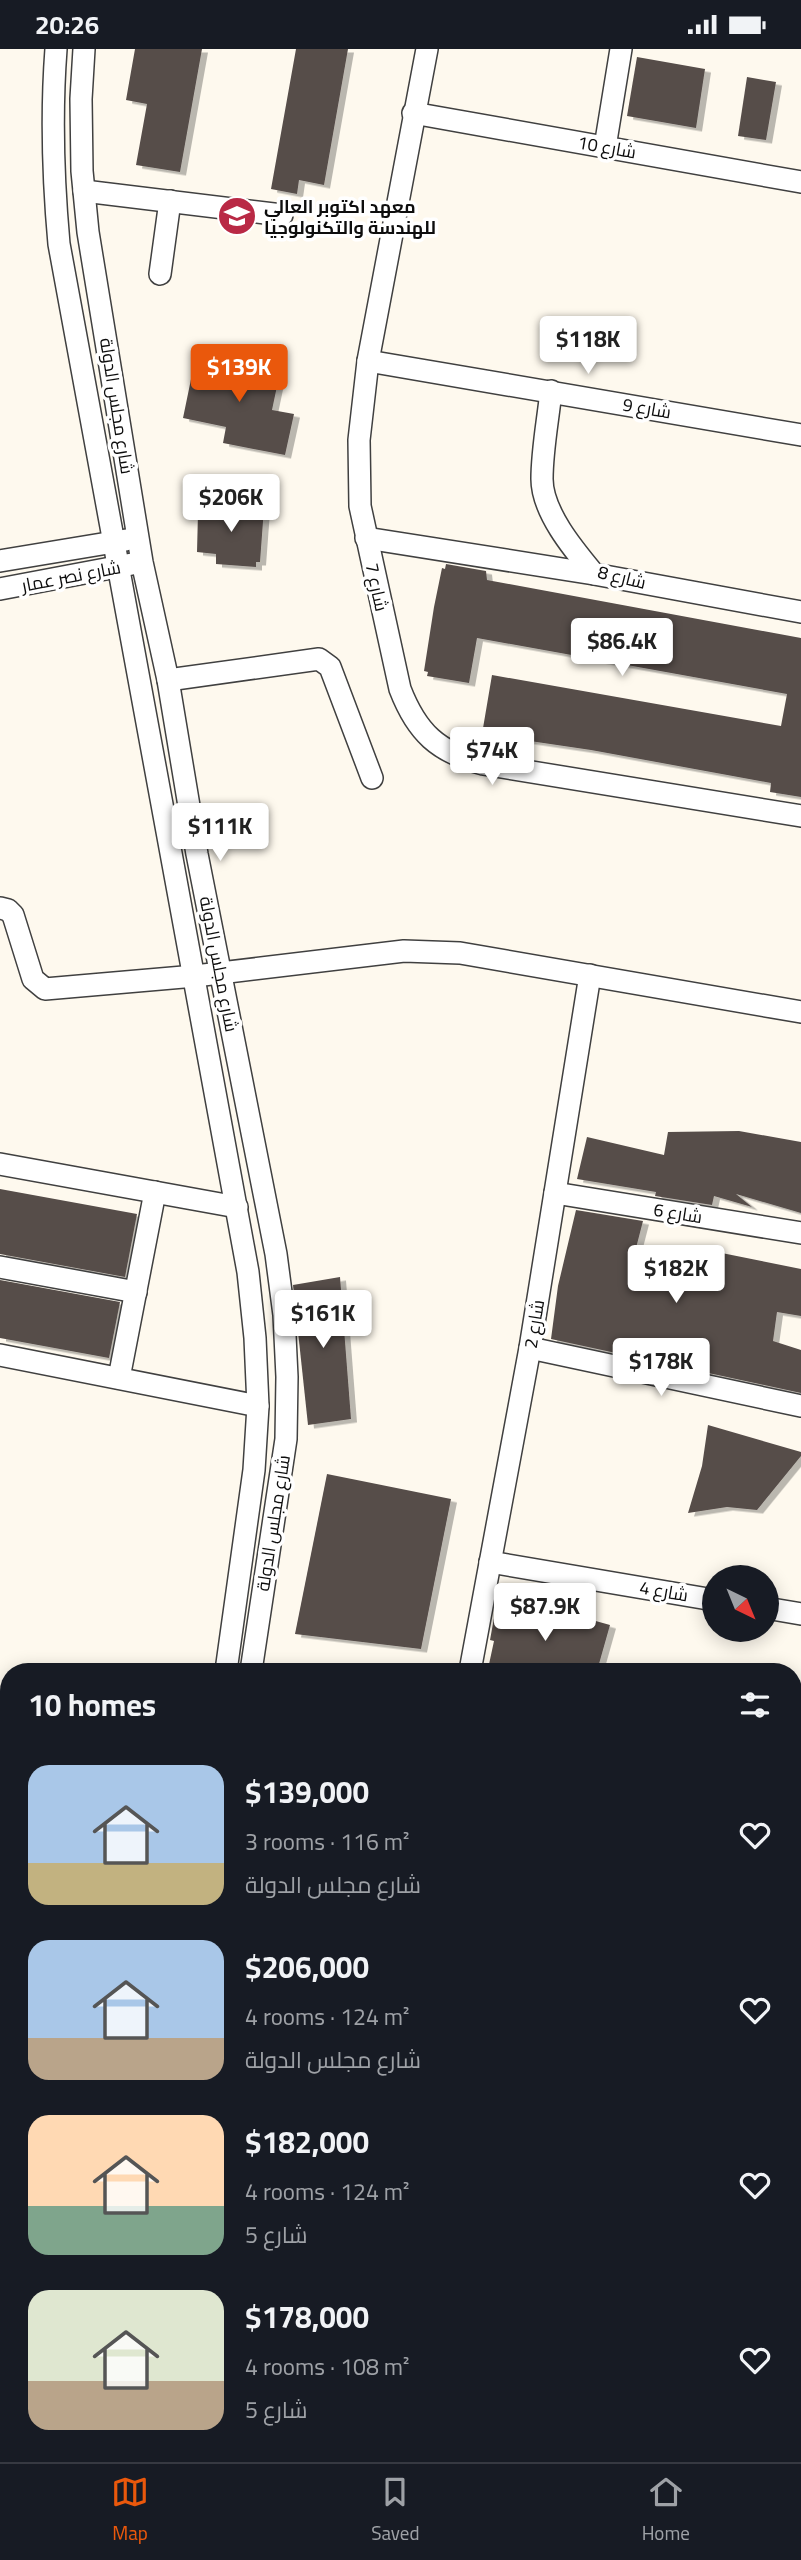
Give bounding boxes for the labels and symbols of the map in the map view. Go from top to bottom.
street label: شارع 10 [575,126,639,168]
place label: معهد اكتوبر العالي للهندسة والتكنولوجيا [264,190,436,244]
school or university icon: معهد اكتوبر العالي للهندسة والتكنولوجيا [216,195,258,237]
pin: $118K [539,317,637,376]
street label: شارع مجلس الدولة [90,335,144,477]
pin: $139K [190,345,288,404]
street label: شارع 9 [620,388,674,428]
pin: $206K [182,475,280,534]
street label: شارع نصر عمار [17,550,124,602]
street label: شارع 8 [594,555,650,599]
street label: شارع 7 [356,560,398,614]
pin: $86.4K [565,619,679,678]
pin: $74K [451,727,533,787]
pin: $111K [171,803,269,863]
street label: شارع مجلس الدولة [190,893,248,1035]
street label: شارع 6 [651,1193,705,1233]
pin: $182K [627,1245,725,1305]
pin: $161K [274,1291,372,1350]
street label: شارع 2 [514,1297,554,1351]
pin: $178K [612,1339,710,1398]
street label: شارع مجلس الدولة [246,1452,300,1594]
north arrow [702,1565,779,1641]
street label: شارع 4 [637,1571,691,1611]
pin: $87.9K [488,1583,602,1643]

